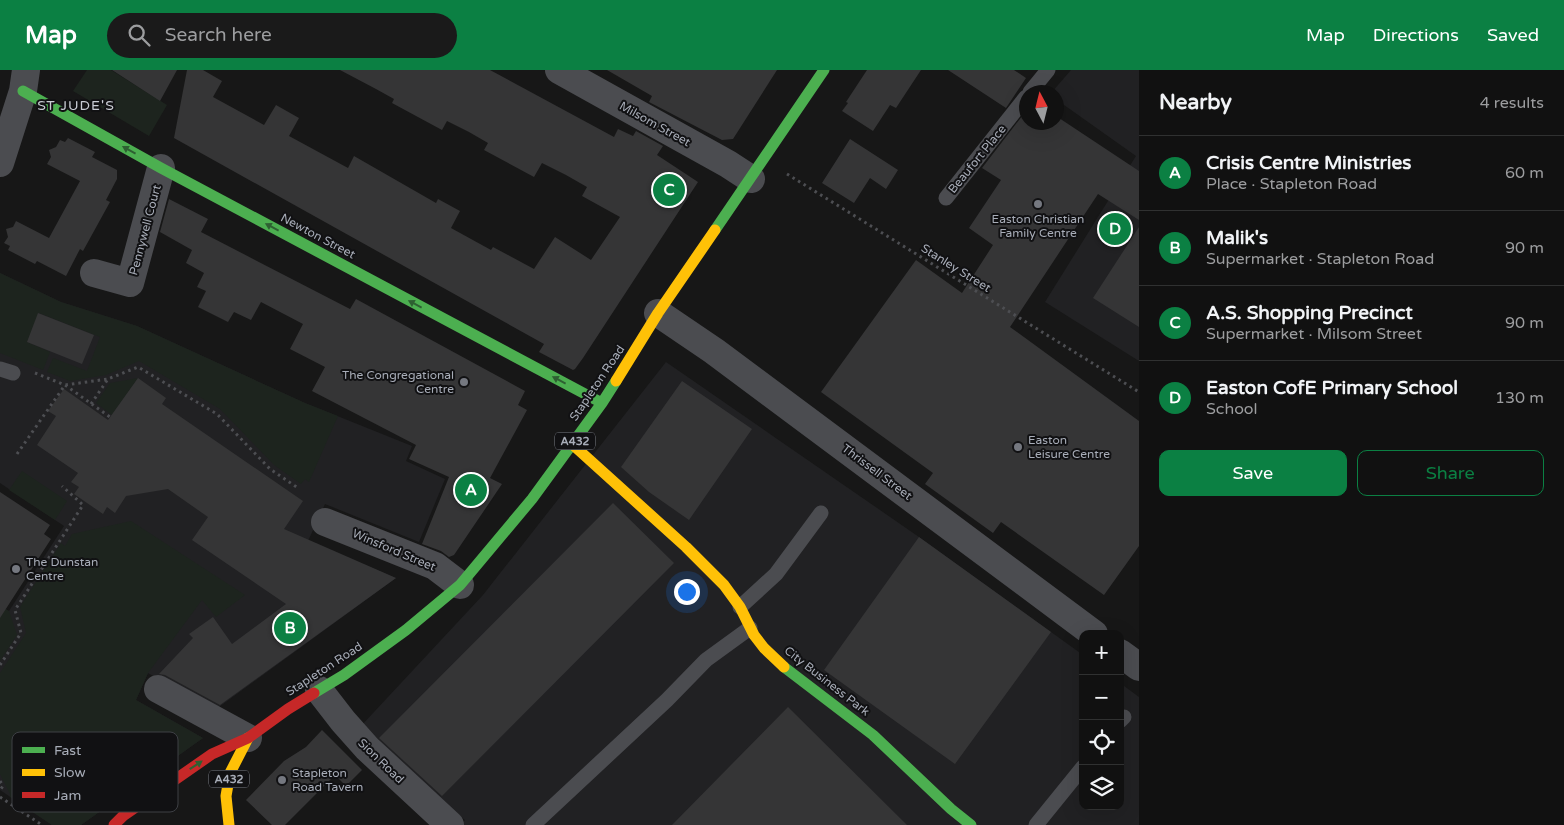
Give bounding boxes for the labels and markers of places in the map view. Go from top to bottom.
pin: C [653,171,685,209]
marker: Easton Christian Family Centre [1032,198,1044,210]
pin: D [1099,210,1131,248]
place label: Easton Christian Family Centre [992,212,1084,240]
place label: The Congregational Centre [342,368,454,396]
marker: The Congregational Centre [458,376,470,388]
place label: Easton Leisure Centre [1028,433,1110,461]
marker: Easton Leisure Centre [1012,441,1024,453]
pin: A [455,471,487,509]
place label: The Dunstan Centre [26,555,98,583]
marker: The Dunstan Centre [10,563,22,575]
pin: B [274,609,306,647]
place label: Stapleton Road Tavern [292,766,363,794]
marker: Stapleton Road Tavern [276,774,288,786]

